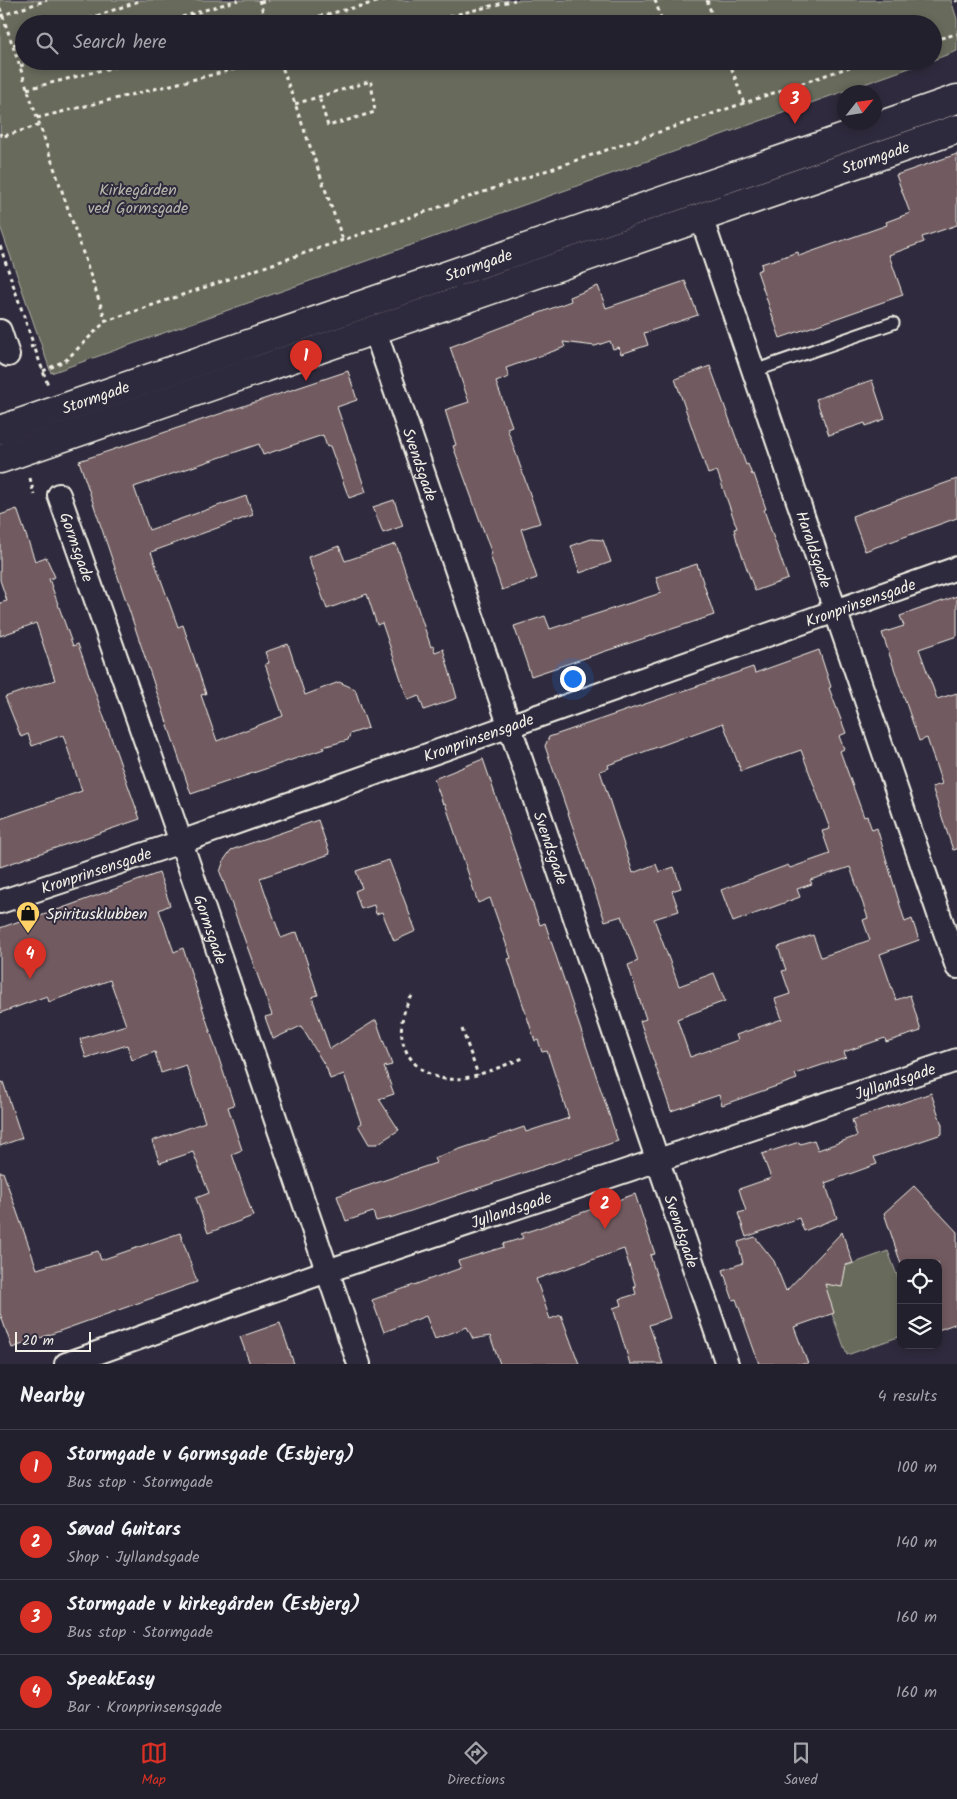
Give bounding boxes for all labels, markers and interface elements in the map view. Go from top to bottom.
search box [15,15,942,70]
text: Search here [73,28,167,58]
icon: search [33,29,61,57]
pin: 3 [779,83,811,124]
north arrow [837,85,882,130]
street label: Stormgade [839,135,913,182]
park label: Kirkegården ved Gormsgade [88,178,188,221]
street label: Stormgade [441,243,516,289]
pin: 1 [290,340,322,381]
street label: Stormgade [59,375,133,422]
street label: Svendsgade [395,425,443,505]
street label: Haraldsgade [788,508,838,592]
street label: Gormsgade [52,509,100,586]
street label: Kronprinsensgade [802,573,919,635]
your location [560,666,586,692]
street label: Kronprinsensgade [420,707,537,769]
street label: Svendsgade [526,808,574,888]
street label: Kronprinsensgade [38,842,155,902]
street label: Gormsgade [186,892,233,968]
shop icon: Spiritusklubben [15,900,41,934]
place label: Spiritusklubben [46,902,147,927]
pin: 4 [14,938,46,979]
street label: Jyllandsgade [852,1057,939,1107]
street label: Jyllandsgade [468,1186,555,1236]
pin: 2 [589,1188,621,1229]
street label: Svendsgade [656,1192,704,1272]
map controls [897,1259,942,1349]
button: locate [897,1259,942,1304]
button: layers [897,1304,942,1349]
scale bar [15,1329,91,1352]
text: 20 m [22,1330,54,1352]
text: Nearby [20,1380,85,1413]
text: 4 results [878,1384,937,1409]
text: Stormgade v Gormsgade (Esbjerg) [67,1440,355,1470]
text: 1 [34,1455,38,1480]
text: 100 m [897,1455,937,1480]
text: Bus stop · Stormgade [67,1470,213,1495]
text: Søvad Guitars [67,1515,181,1545]
text: 2 [31,1530,41,1555]
text: 140 m [896,1530,937,1555]
text: Shop · Jyllandsgade [67,1545,200,1570]
text: Stormgade v kirkegården (Esbjerg) [67,1590,361,1620]
text: 3 [32,1605,40,1630]
text: 160 m [896,1605,937,1630]
text: Bus stop · Stormgade [67,1620,213,1645]
text: SpeakEasy [67,1665,155,1695]
text: 4 [32,1680,40,1705]
text: 160 m [896,1680,937,1705]
text: Bar · Kronprinsensgade [67,1695,222,1720]
tab: Map [140,1739,168,1791]
tab: Directions [447,1739,505,1791]
tab: Saved [784,1739,817,1791]

